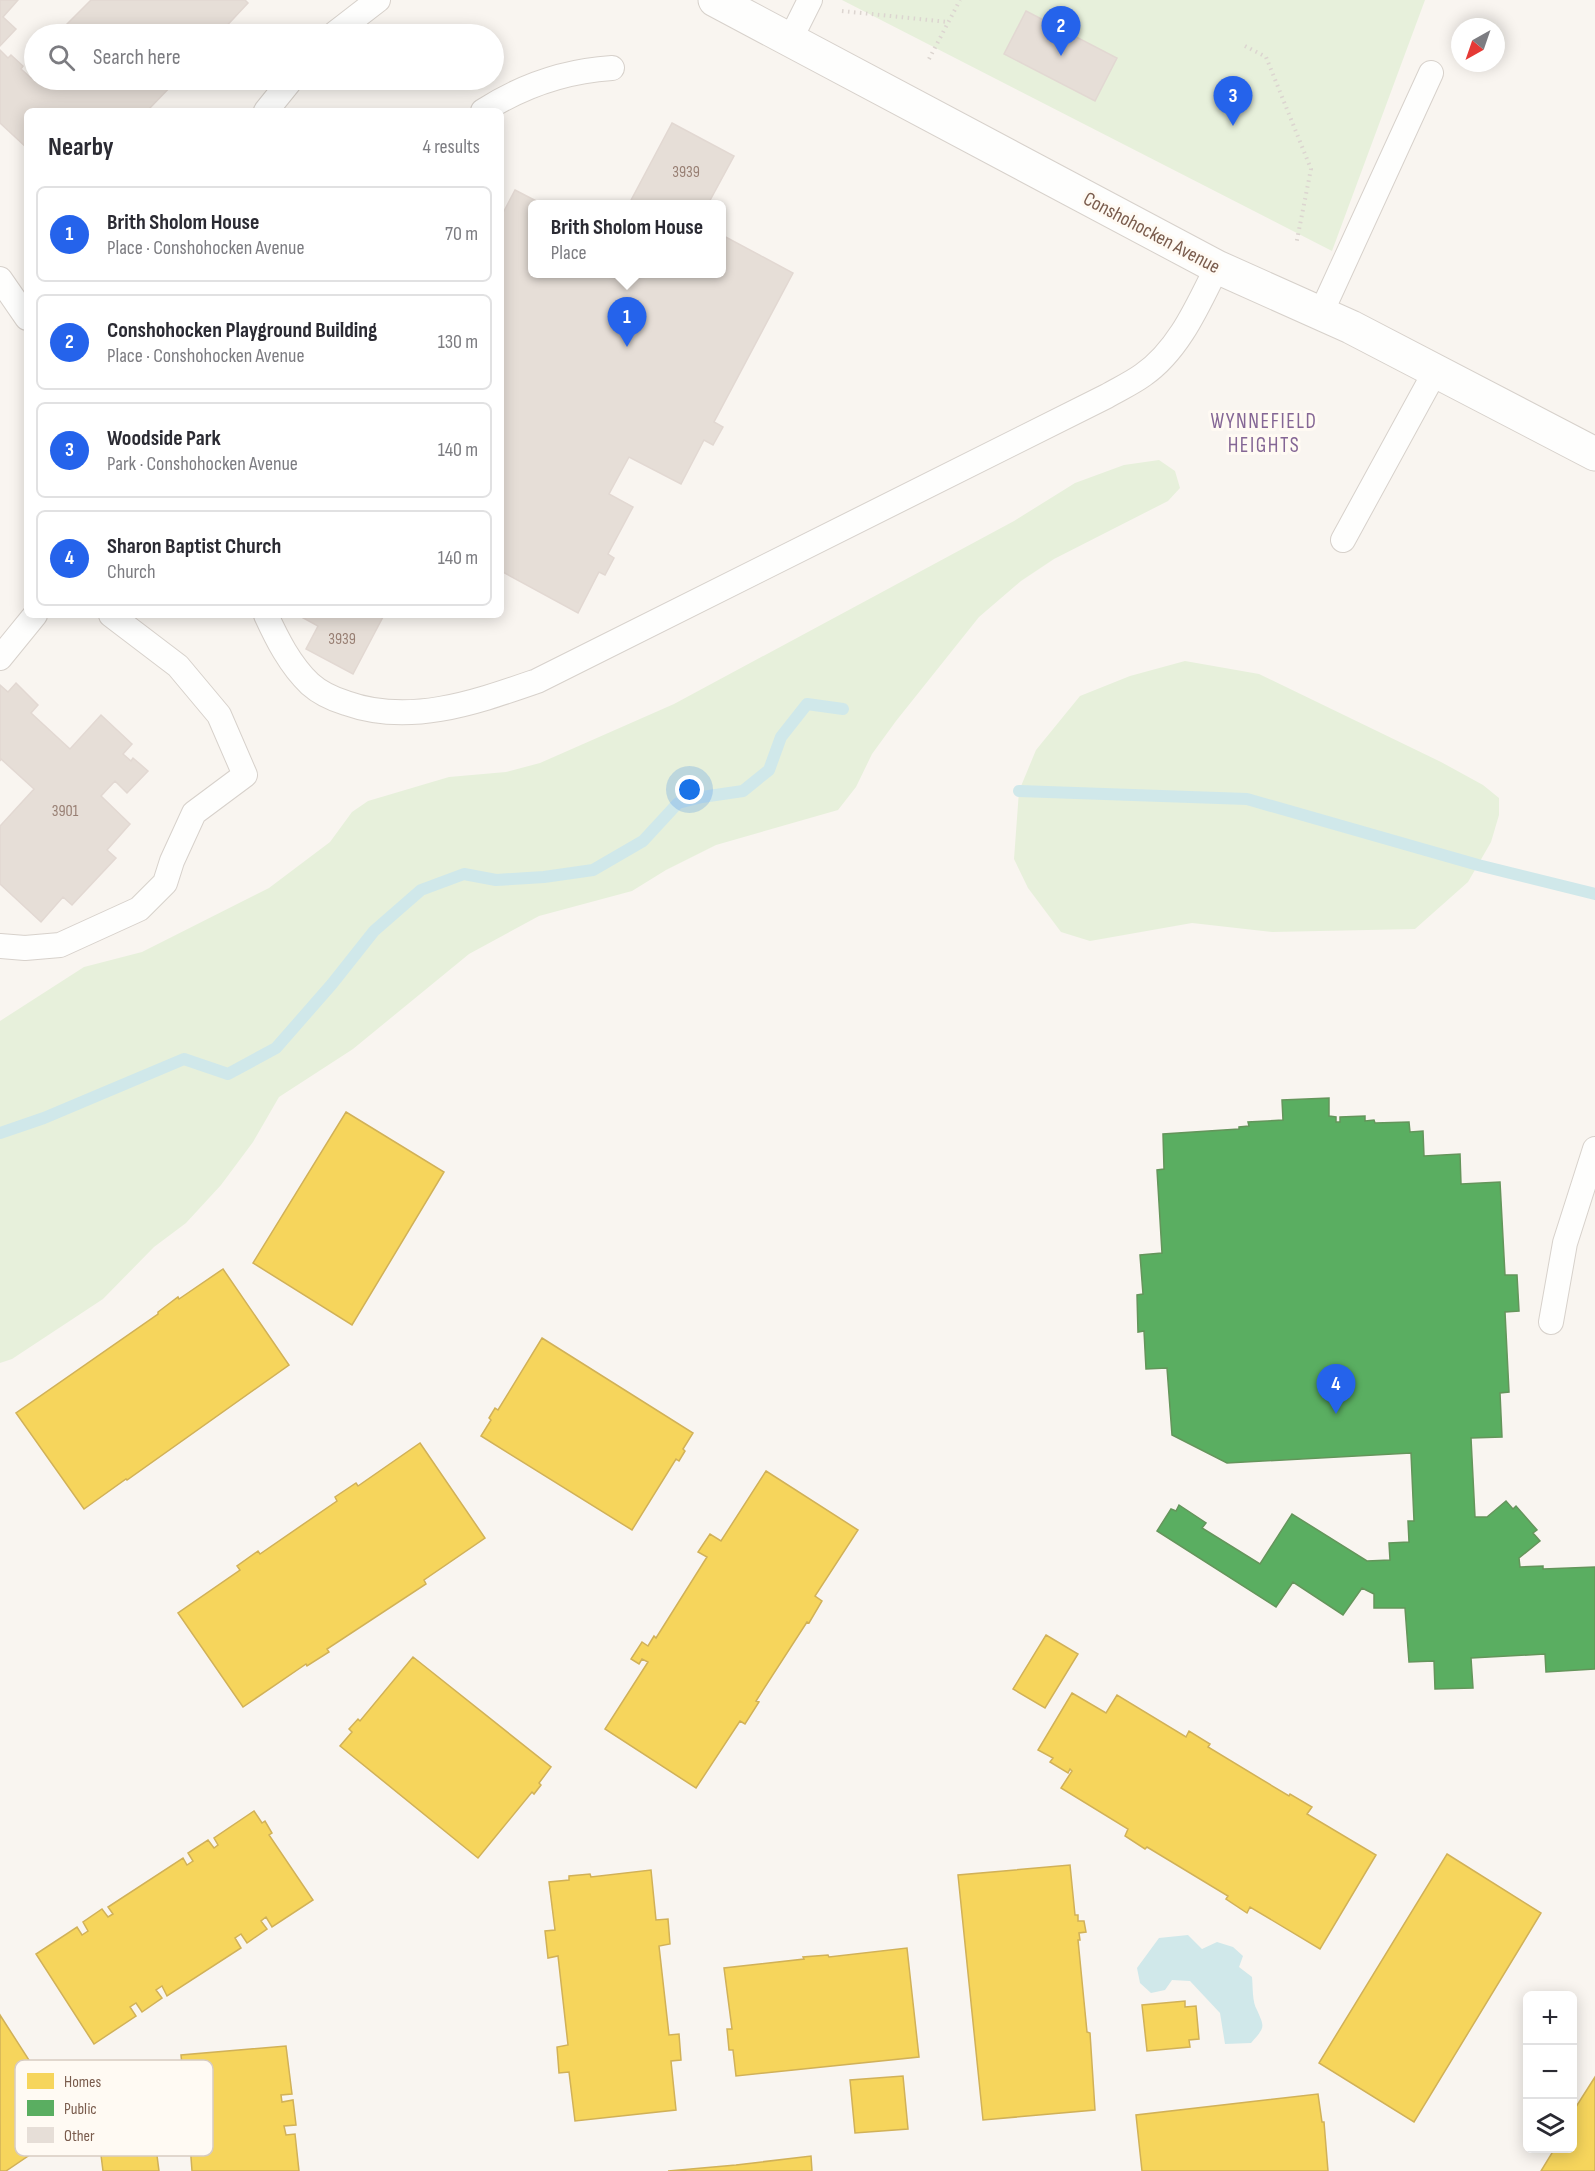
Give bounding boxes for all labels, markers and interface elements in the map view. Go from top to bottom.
pin: 2 [1042,7,1080,56]
north arrow [1451,18,1505,72]
search box [24,24,504,90]
icon: search [45,41,78,74]
text: Search here [93,44,180,71]
pin: 3 [1214,76,1252,126]
text: Nearby [48,132,114,163]
text: 4 results [423,135,480,159]
house number: 3939 [672,163,700,182]
street label: Conshohocken Avenue [1079,187,1224,279]
popup [528,200,726,278]
text: Brith Sholom House [107,209,259,236]
text: Brith Sholom House [551,214,703,241]
text: 1 [66,222,73,246]
text: 70 m [445,222,478,246]
text: Place · Conshohocken Avenue [107,236,304,260]
text: Place [551,241,587,265]
pin: 1 [608,298,646,347]
text: Conshohocken Playground Building [107,317,377,344]
text: 2 [65,330,74,354]
text: 130 m [438,330,478,354]
text: Place · Conshohocken Avenue [107,344,304,368]
district label: WYNNEFIELD HEIGHTS [1211,409,1317,458]
text: Woodside Park [107,425,221,452]
text: 3 [65,438,74,462]
text: 140 m [438,438,478,462]
text: Park · Conshohocken Avenue [107,452,298,476]
text: Sharon Baptist Church [107,533,281,560]
text: 4 [65,546,74,570]
text: 140 m [438,546,478,570]
text: Church [107,560,156,584]
house number: 3939 [328,630,356,649]
your location [675,775,704,804]
house number: 3901 [52,802,79,821]
pin: 4 [1316,1364,1356,1414]
map controls [1523,1991,1577,2153]
button: + [1523,1991,1577,2045]
button: − [1523,2045,1577,2099]
legend [15,2060,213,2156]
text: Homes [64,2073,101,2092]
button: layers [1523,2099,1577,2153]
text: Public [64,2100,97,2119]
text: Other [64,2127,95,2146]

